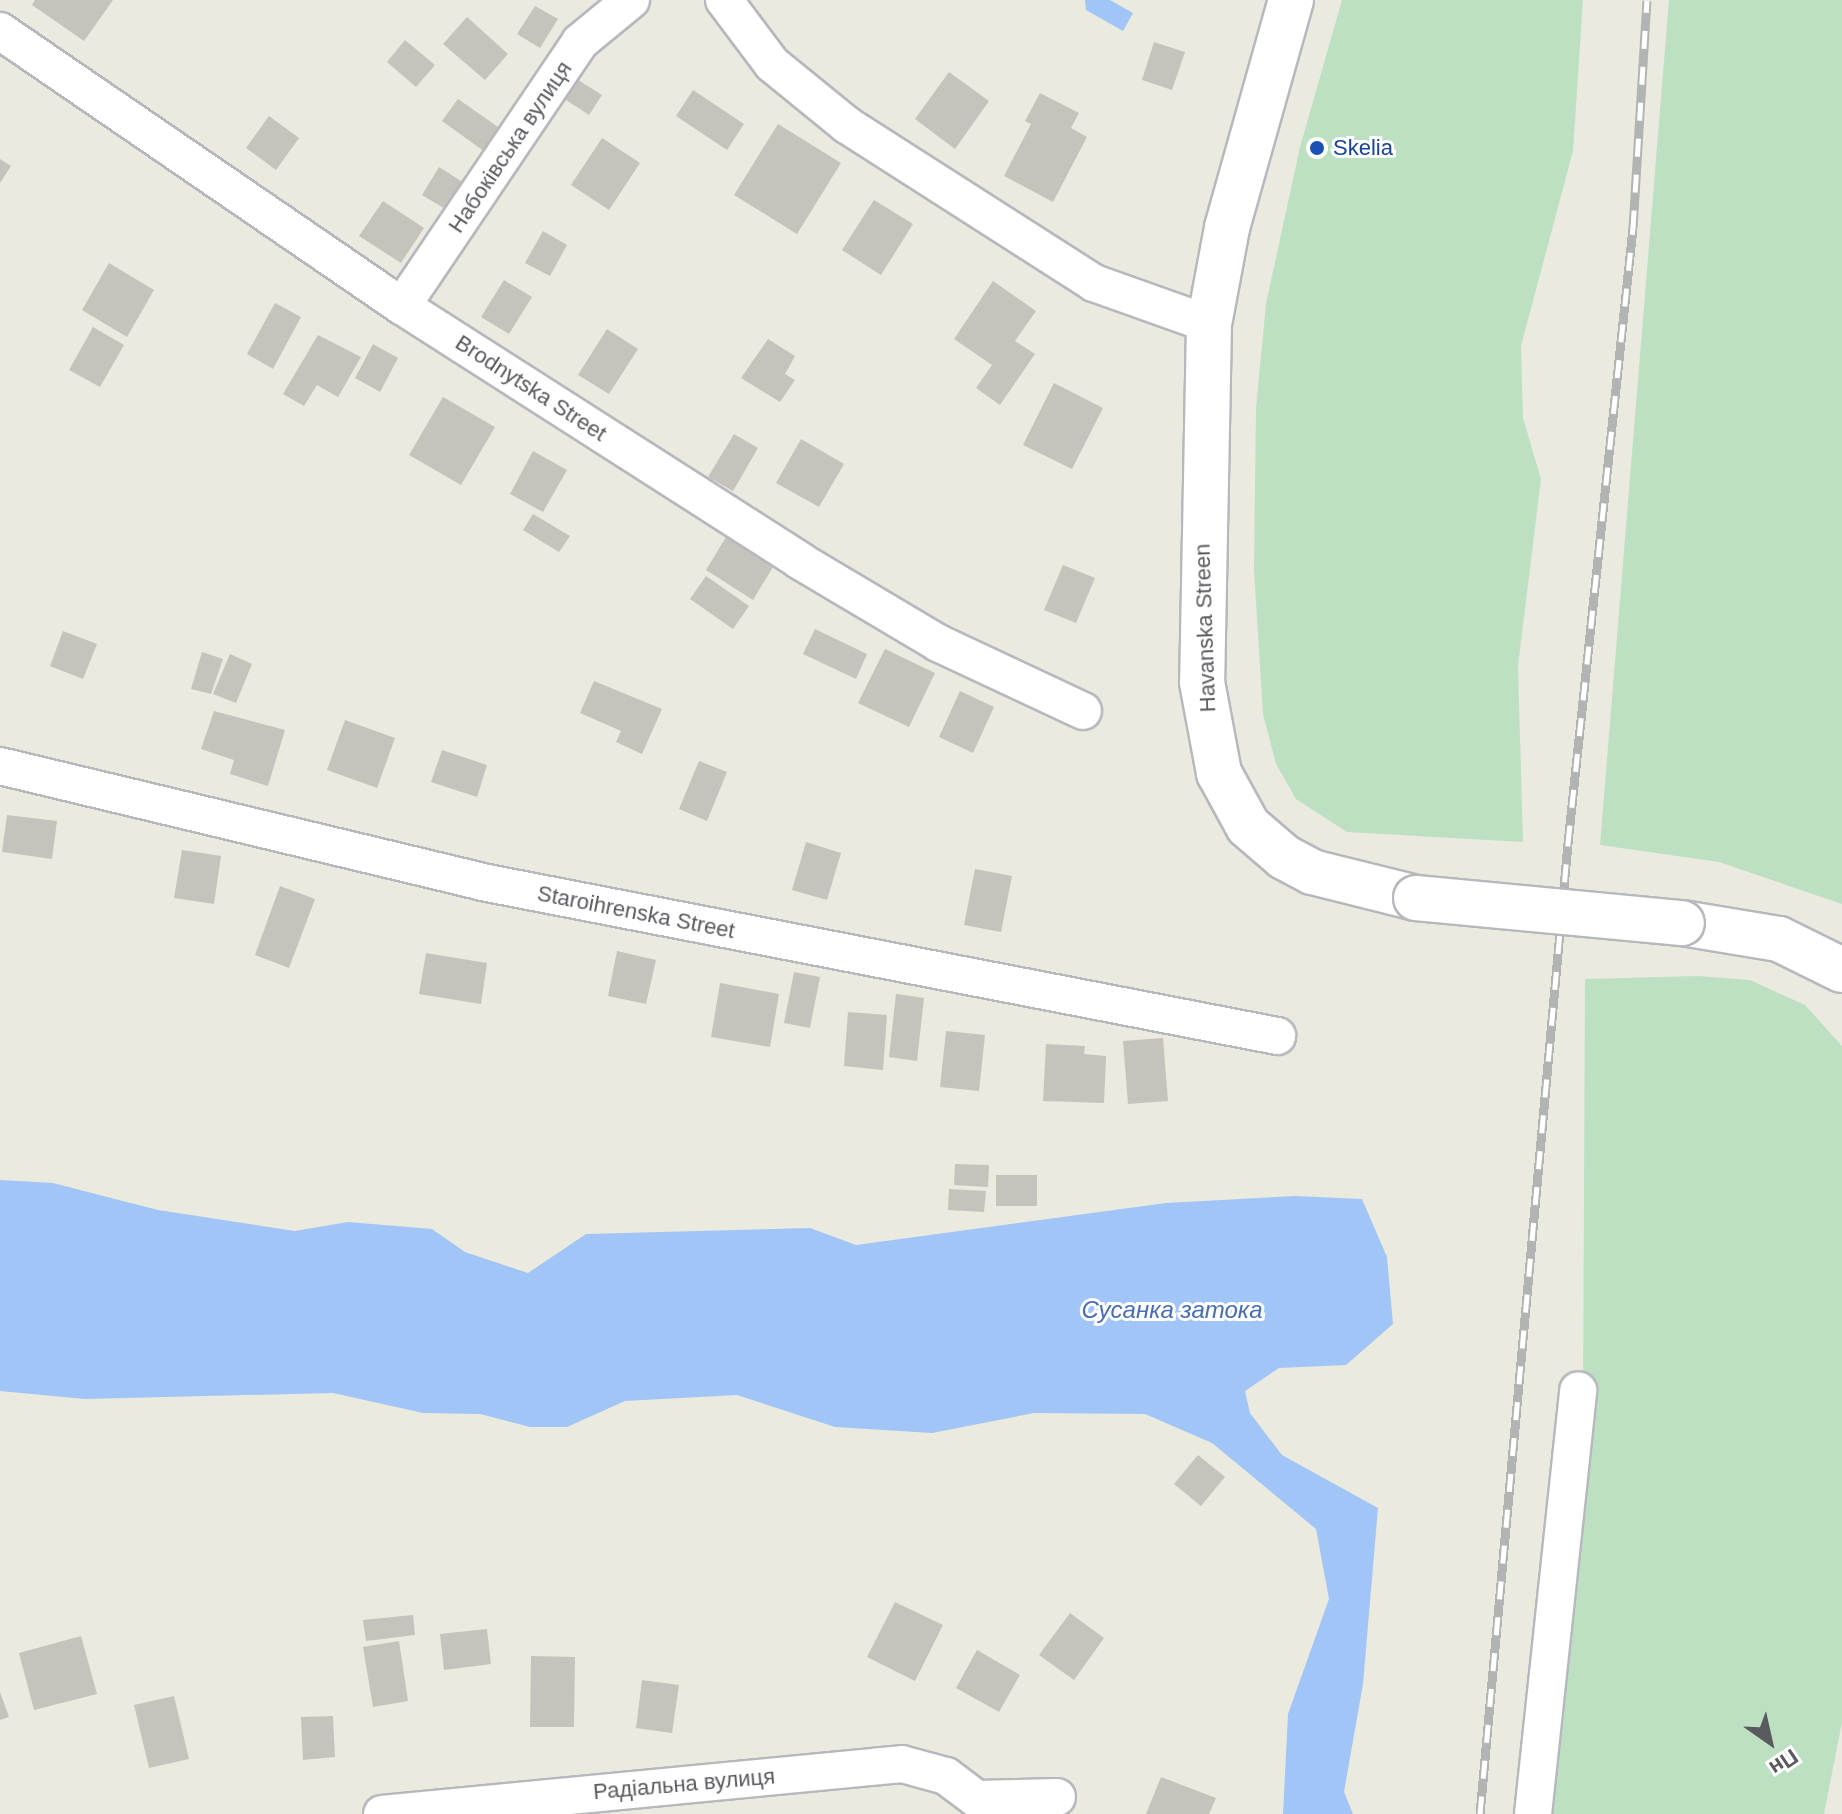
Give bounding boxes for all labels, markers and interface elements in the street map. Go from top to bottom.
street label: Набоківська вулиця [443,56,577,238]
place label: Skelia [1333,135,1393,161]
marker: Skelia [1308,139,1326,157]
street label: Brodnytska Street [450,329,612,447]
street label: Havanska Streen [1189,543,1221,713]
street label: Staroihrenska Street [535,880,737,944]
water label: Сусанка затока [1082,1296,1262,1324]
north arrow [1730,1702,1810,1782]
text: Пн [1765,1744,1803,1781]
street label: Радіальна вулиця [592,1763,776,1805]

